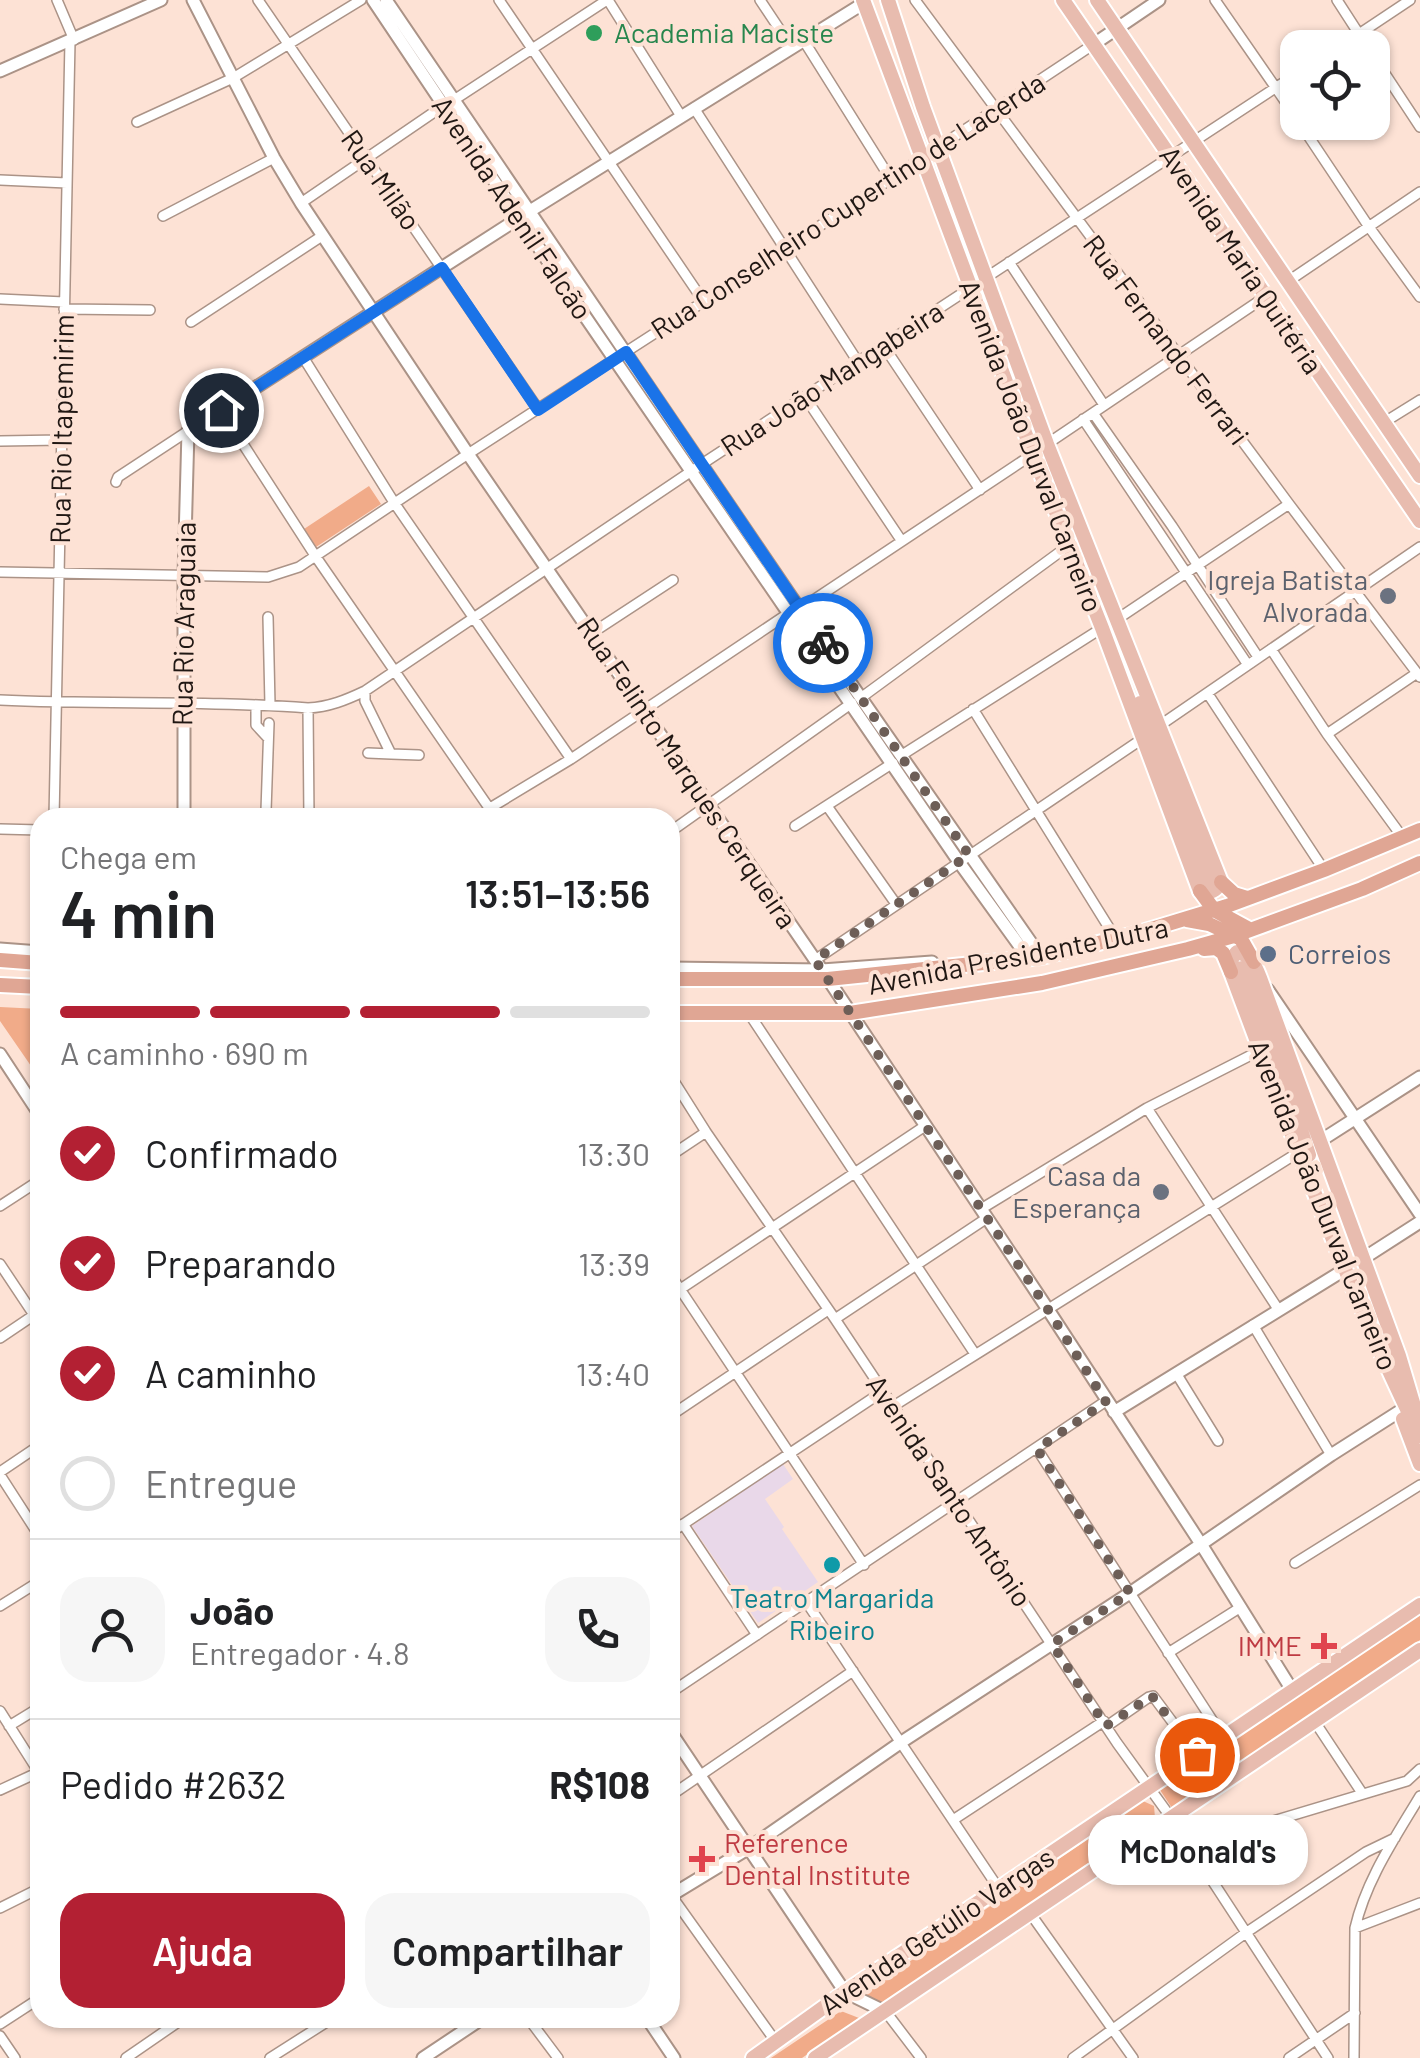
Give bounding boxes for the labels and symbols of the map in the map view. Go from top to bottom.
place label: Academia Maciste [614,15,834,49]
marker: Academia Maciste [583,22,605,44]
street label: Rua Conselheiro Cupertino de Lacerda [644,65,1051,346]
street label: Avenida Adenil Falcão [425,89,600,326]
street label: Rua Milão [335,123,429,236]
street label: Avenida Maria Quitéria [1153,139,1331,380]
street label: Rua Fernando Ferrari [1077,228,1257,451]
street label: Avenida João Durval Carneiro [953,275,1111,617]
street label: Rua João Mangabeira [714,293,949,463]
street label: Rua Rio Itapemirim [42,314,80,544]
pin [179,368,264,453]
street label: Rua Rio Araguaia [164,522,202,726]
place label: Igreja Batista Alvorada [1207,562,1368,628]
marker: Igreja Batista Alvorada [1377,585,1399,607]
courier [773,593,873,693]
street label: Rua Felinto Marques Cerqueira [571,610,805,935]
street label: Avenida Presidente Dutra [865,909,1171,1001]
place label: Correios [1288,936,1391,970]
marker: Correios [1257,943,1279,965]
street label: Avenida João Durval Carneiro [1242,1034,1406,1375]
place label: Casa da Esperança [1012,1158,1141,1224]
marker: Casa da Esperança [1150,1181,1172,1203]
street label: Avenida Santo Antônio [860,1368,1040,1613]
marker: Teatro Margarida Ribeiro [821,1554,843,1576]
place label: Teatro Margarida Ribeiro [730,1580,934,1646]
place label: IMME [1238,1628,1302,1662]
marker: IMME [1311,1633,1337,1659]
pin [1155,1713,1240,1798]
callout: McDonald's [1087,1815,1307,1885]
place label: Reference Dental Institute [724,1825,911,1891]
street label: Avenida Getúlio Vargas [813,1839,1060,2021]
marker: Reference Dental Institute [689,1846,715,1872]

